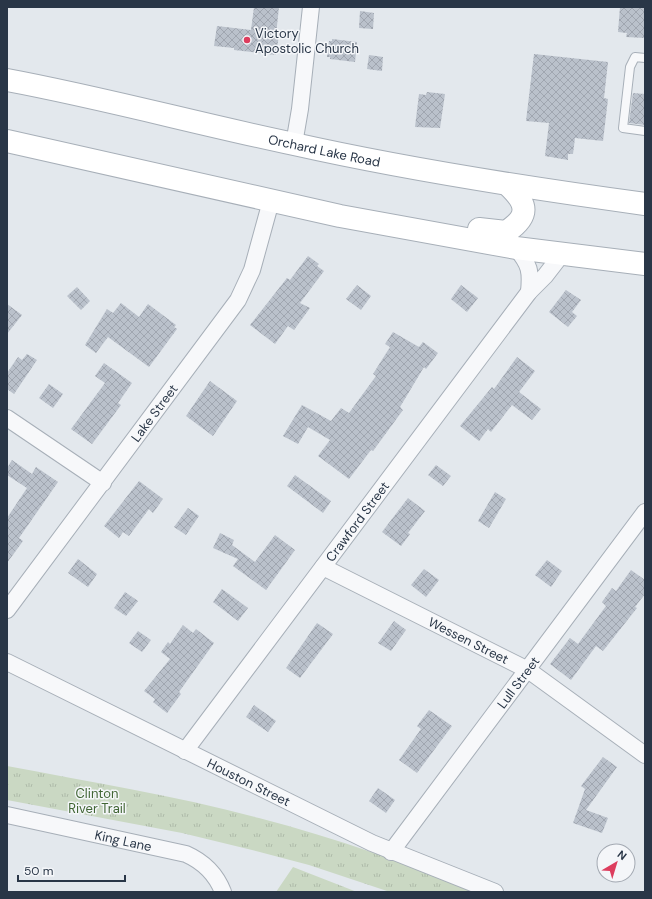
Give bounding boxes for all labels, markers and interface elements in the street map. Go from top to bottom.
place label: Victory Apostolic Church [255,25,359,57]
marker: Victory Apostolic Church [242,35,252,45]
street label: Orchard Lake Road [267,131,382,171]
street label: Lake Street [127,381,181,445]
street label: Crawford Street [322,478,393,565]
street label: Wessen Street [425,613,511,668]
street label: Lull Street [493,653,543,712]
street label: Houston Street [204,755,293,810]
park label: Clinton River Trail [68,785,126,817]
street label: King Lane [93,826,153,855]
north arrow [596,843,636,883]
text: N [615,847,630,863]
scale bar [18,857,125,883]
text: 50 m [24,863,53,879]

